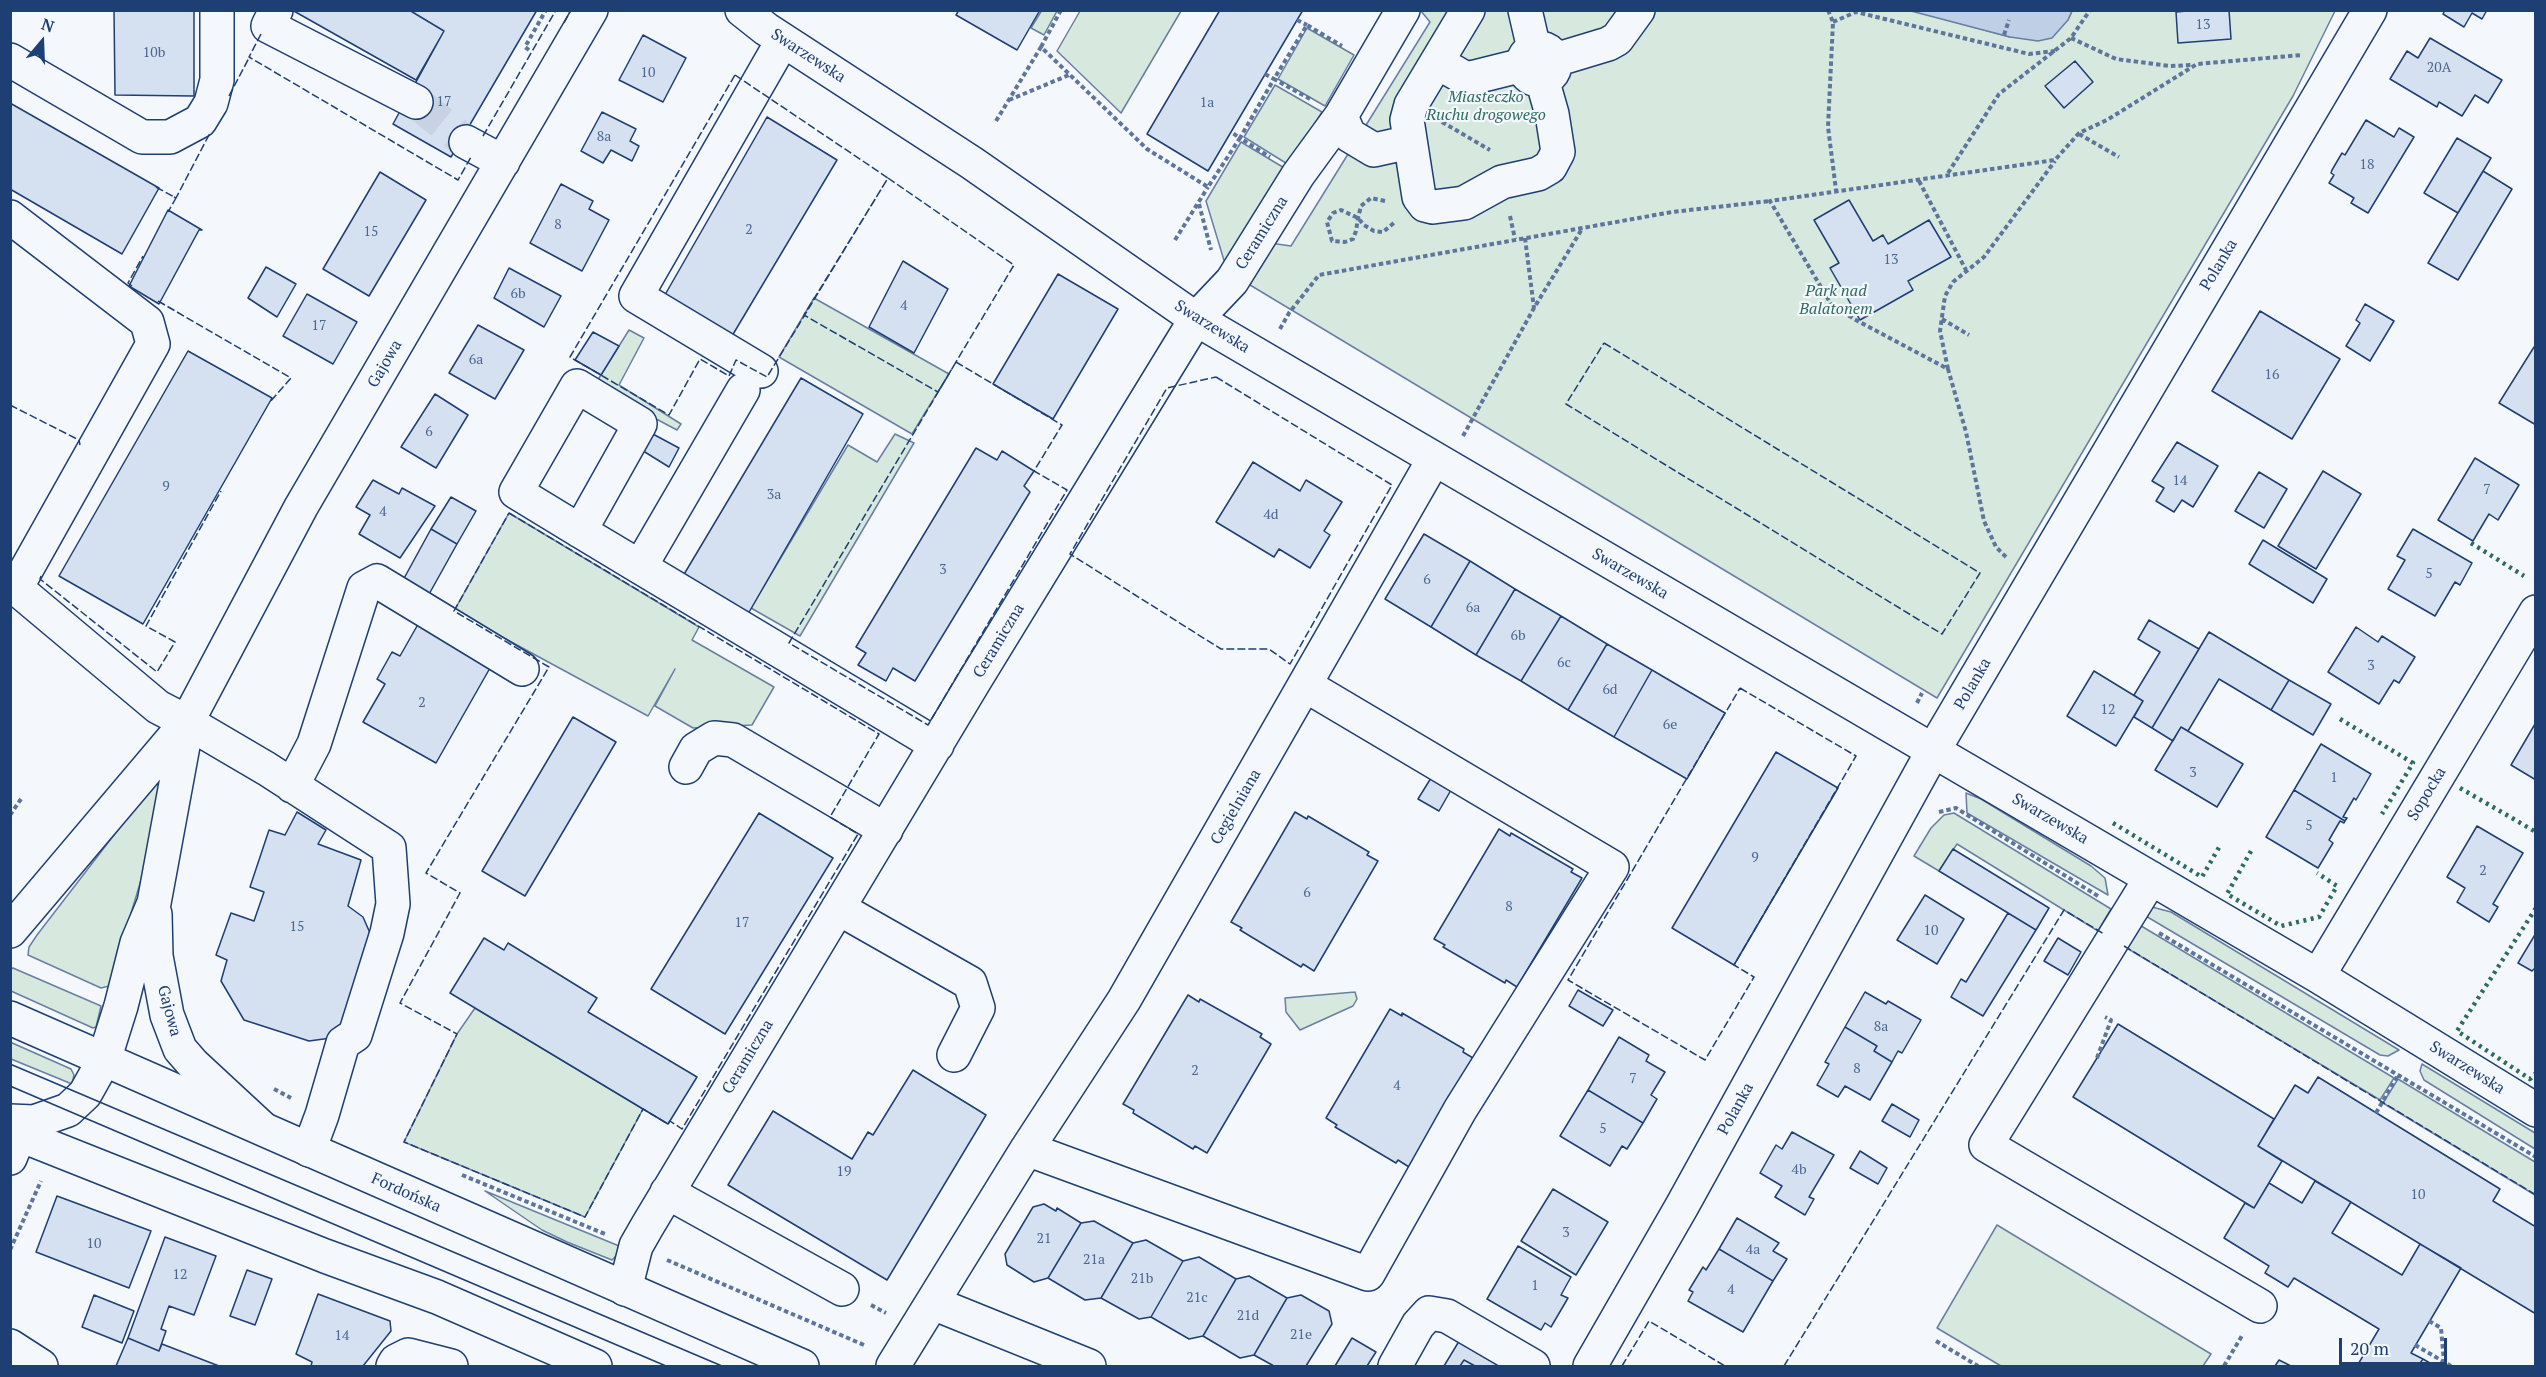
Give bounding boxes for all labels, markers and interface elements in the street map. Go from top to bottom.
north arrow [12,12,72,72]
text: N [39,13,57,37]
house number: 13 [2196,17,2210,33]
street label: Swarzewska [767,25,849,87]
house number: 10b [143,45,165,61]
house number: 20A [2427,60,2451,76]
house number: 10 [641,65,655,81]
park label: Miasteczko Ruchu drogowego [1426,87,1546,125]
house number: 17 [437,94,451,110]
house number: 1a [1200,95,1214,111]
house number: 8a [597,129,611,145]
house number: 18 [2360,157,2374,173]
street label: Ceramiczna [1232,193,1292,273]
house number: 8 [554,217,562,233]
house number: 2 [745,222,753,238]
house number: 15 [364,224,378,240]
street label: Polanka [2196,236,2242,294]
house number: 13 [1884,252,1898,268]
park label: Park nad Balatonem [1799,281,1873,319]
house number: 6b [510,286,526,302]
street label: Swarzewska [1171,296,1253,358]
house number: 4 [900,298,908,314]
house number: 17 [312,318,326,334]
street label: Gajowa [364,337,406,391]
house number: 6a [469,352,483,368]
house number: 16 [2265,367,2279,383]
house number: 6 [425,424,433,440]
house number: 14 [2173,473,2187,489]
house number: 9 [162,479,170,495]
house number: 7 [2483,482,2491,498]
house number: 3a [767,487,781,503]
house number: 4 [379,504,387,520]
house number: 4d [1263,507,1279,523]
street label: Swarzewska [1588,544,1672,604]
house number: 3 [939,562,947,578]
house number: 5 [2425,566,2433,582]
house number: 6 [1423,572,1431,588]
street label: Ceramiczna [969,600,1029,682]
house number: 6a [1466,600,1480,616]
house number: 6b [1510,628,1526,644]
house number: 6c [1557,655,1571,671]
street label: Polanka [1951,655,1995,713]
house number: 3 [2367,658,2375,674]
house number: 6d [1602,682,1618,698]
house number: 2 [418,695,426,711]
house number: 12 [2101,702,2115,718]
house number: 6e [1663,717,1677,733]
street label: Sopocka [2404,764,2450,824]
house number: 3 [2189,765,2197,781]
street label: Cegielniana [1207,766,1265,848]
house number: 1 [2330,770,2338,786]
street label: Swarzewska [2008,789,2092,849]
house number: 5 [2305,818,2313,834]
house number: 9 [1751,850,1759,866]
house number: 2 [2479,863,2487,879]
house number: 6 [1303,885,1311,901]
house number: 8 [1505,899,1513,915]
house number: 17 [735,915,749,931]
house number: 15 [290,919,304,935]
house number: 10 [1924,923,1938,939]
street label: Gajowa [153,983,185,1039]
street label: Ceramiczna [718,1016,778,1098]
house number: 8a [1874,1019,1888,1035]
street label: Swarzewska [2426,1037,2508,1099]
house number: 8 [1853,1061,1861,1077]
house number: 2 [1191,1063,1199,1079]
house number: 7 [1629,1071,1637,1087]
house number: 4 [1393,1078,1401,1094]
street label: Polanka [1714,1080,1758,1138]
house number: 5 [1599,1121,1607,1137]
house number: 4b [1791,1162,1807,1178]
house number: 19 [837,1164,851,1180]
street label: Fordońska [368,1169,444,1217]
house number: 10 [2411,1187,2425,1203]
house number: 3 [1562,1225,1570,1241]
house number: 21 [1037,1231,1051,1247]
house number: 10 [87,1236,101,1252]
house number: 4a [1746,1242,1760,1258]
house number: 21a [1083,1252,1105,1268]
house number: 12 [173,1267,187,1283]
house number: 21b [1131,1271,1153,1287]
house number: 1 [1531,1278,1539,1294]
house number: 4 [1727,1282,1735,1298]
house number: 21c [1186,1290,1208,1306]
house number: 21d [1237,1308,1259,1324]
scale bar [2342,1326,2450,1364]
house number: 21e [1290,1327,1312,1343]
house number: 14 [335,1328,349,1344]
text: 20 m [2350,1336,2389,1360]

